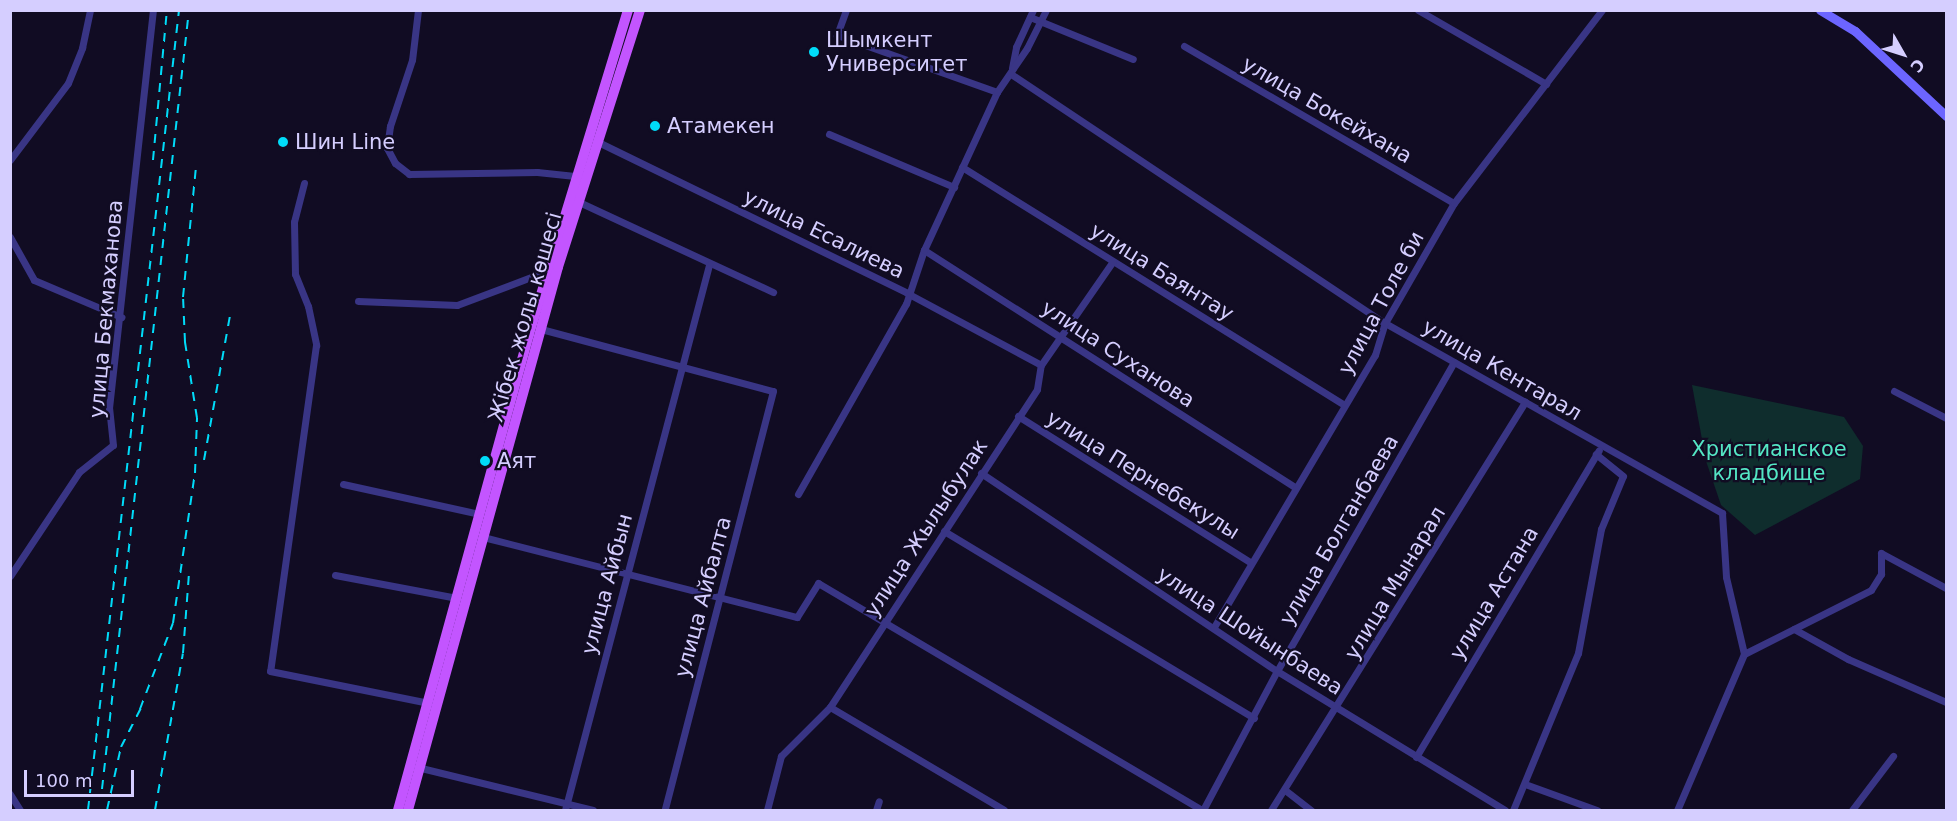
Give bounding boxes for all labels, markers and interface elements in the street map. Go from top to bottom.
north arrow [1873,24,1933,84]
place label: Шымкент Университет [826,27,967,77]
marker: Шымкент Университет [807,45,821,59]
street label: улица Бокейхана [1238,51,1416,169]
text: С [1906,55,1928,76]
place label: Атамекен [667,113,775,139]
marker: Атамекен [648,119,662,133]
place label: Шин Line [295,129,395,155]
marker: Шин Line [276,135,290,149]
street label: улица Есалиева [739,184,909,284]
street label: улица Бекмаханова [84,199,128,419]
street label: Жібек жолы көшесі [483,209,567,425]
street label: улица Баянтау [1086,218,1238,326]
street label: улица Толе би [1333,227,1429,379]
street label: улица Суханова [1037,295,1199,413]
street label: улица Кентарал [1418,314,1586,426]
street label: улица Пернебекулы [1042,405,1244,545]
street label: улица Болганбаева [1274,430,1404,630]
street label: улица Жылыбулак [859,434,993,622]
park label: Христианское кладбище [1691,436,1847,486]
place label: Аят [497,448,536,474]
marker: Аят [478,454,492,468]
street label: улица Мынарал [1339,502,1451,664]
street label: улица Айбын [576,511,638,657]
street label: улица Айбалта [669,514,737,680]
street label: улица Астана [1444,522,1544,664]
street label: улица Шойынбаева [1152,561,1348,701]
scale bar [27,758,136,796]
text: 100 m [35,770,93,791]

